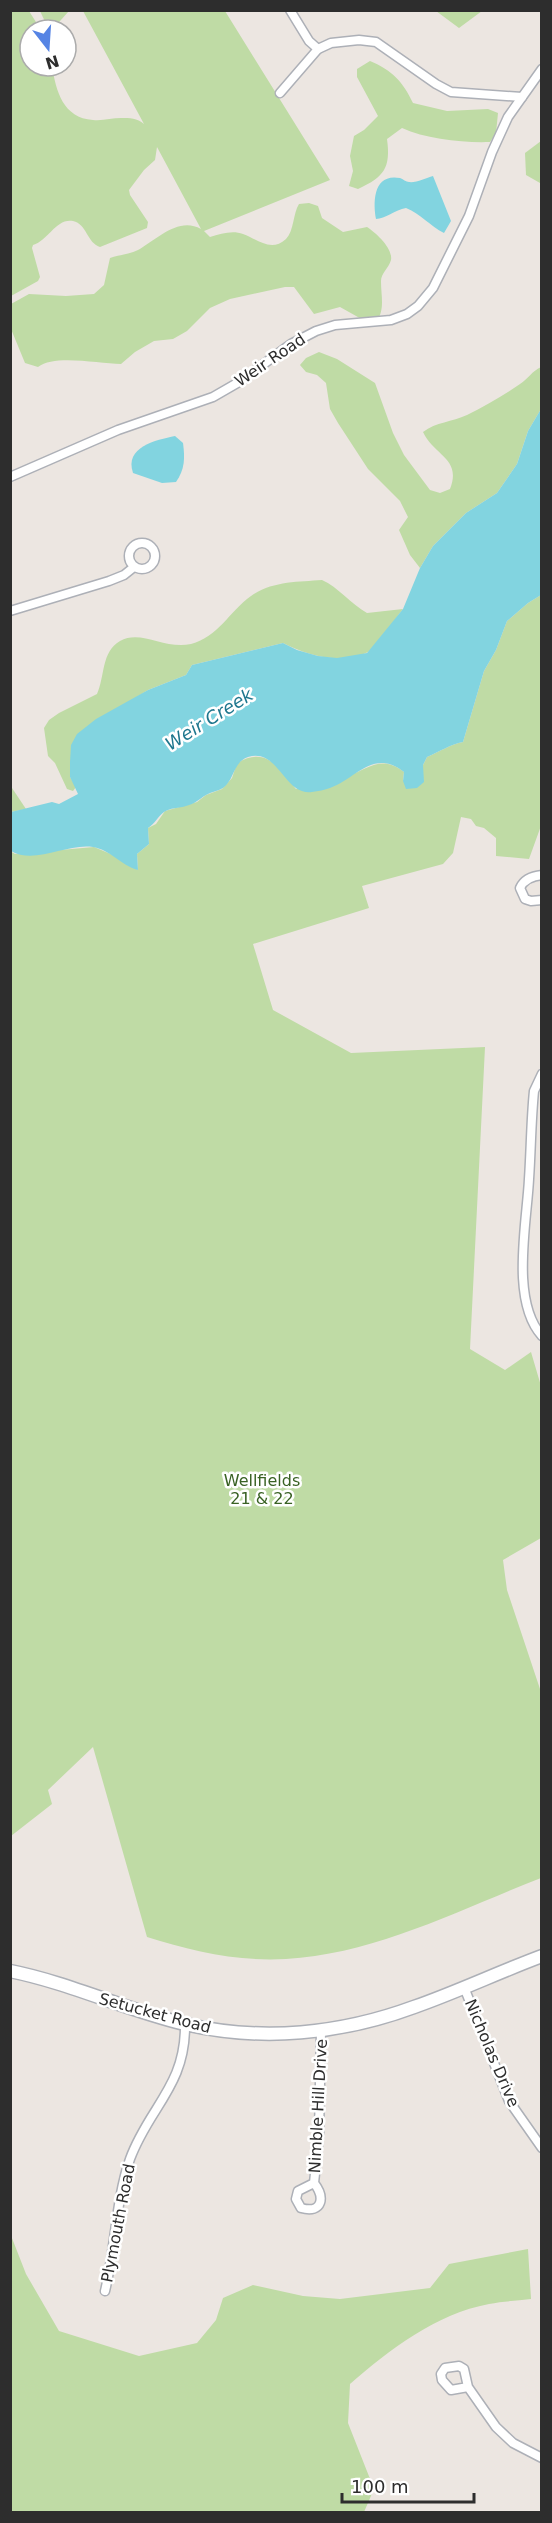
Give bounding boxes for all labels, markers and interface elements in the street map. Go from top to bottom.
north arrow [18,18,78,78]
text: N [43,51,61,73]
street label: Weir Road [231,329,309,391]
water label: Weir Creek [161,683,258,754]
park label: Wellfields 21 & 22 [224,1471,300,1508]
street label: Setucket Road [97,1989,213,2037]
street label: Nicholas Drive [461,1996,523,2110]
street label: Nimble Hill Drive [305,2038,331,2174]
street label: Plymouth Road [97,2162,139,2284]
scale bar [342,2466,474,2504]
text: 100 m [351,2476,409,2497]

